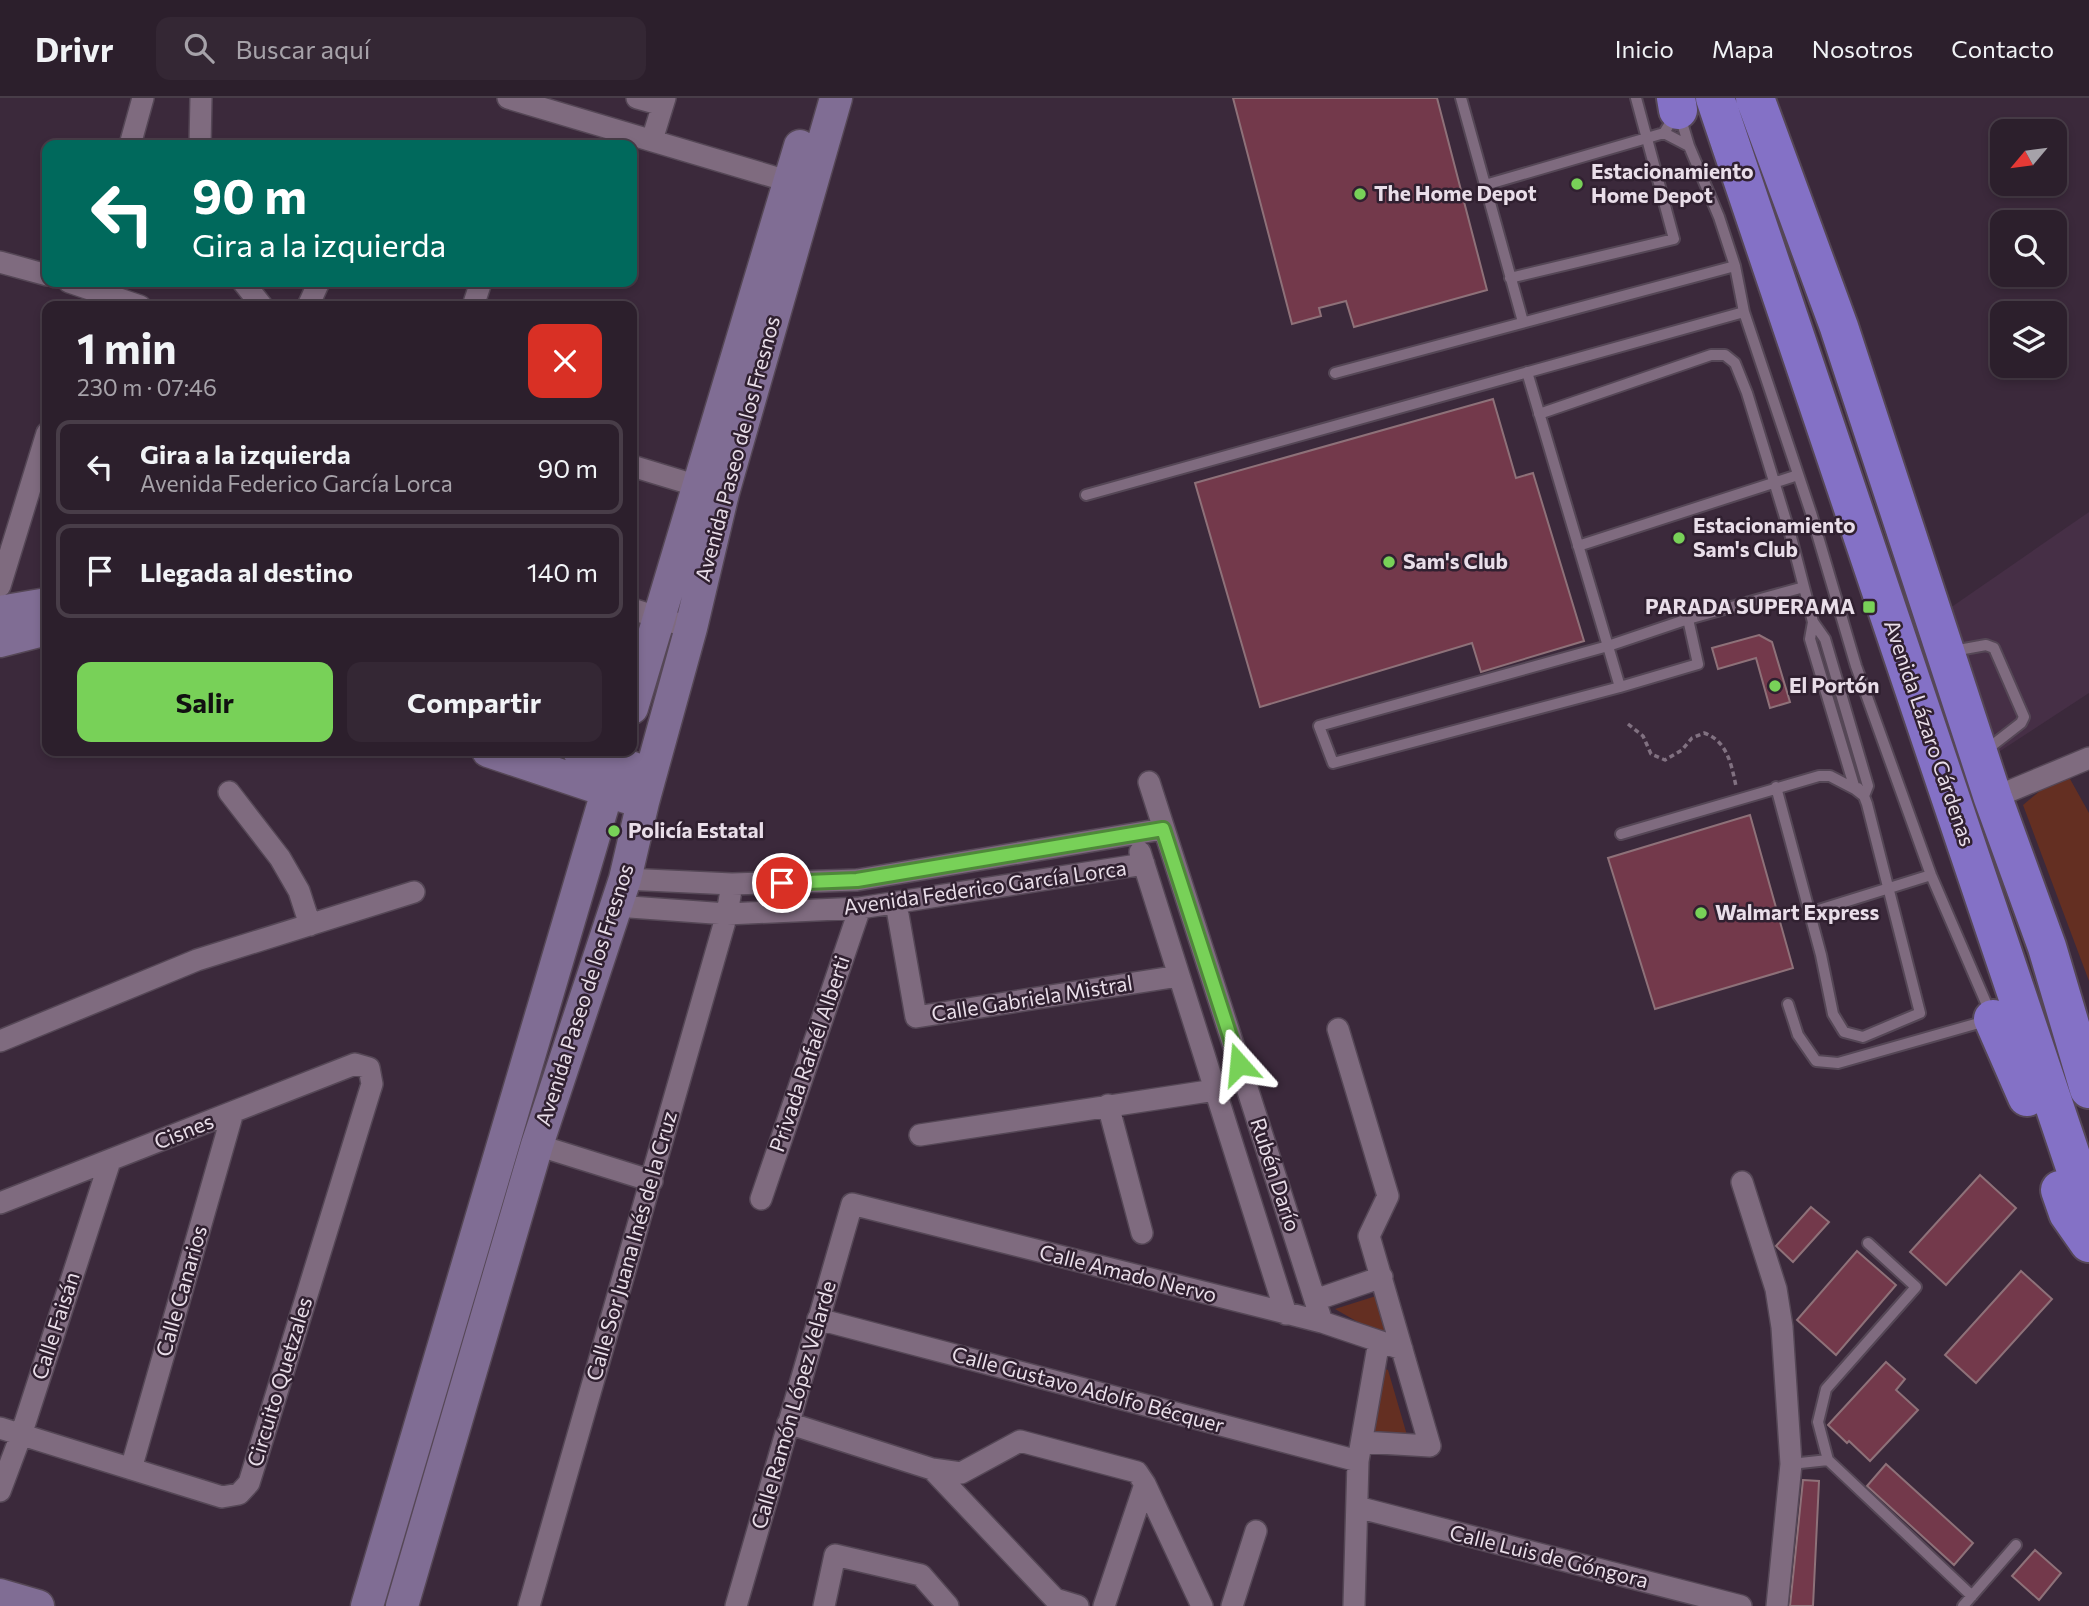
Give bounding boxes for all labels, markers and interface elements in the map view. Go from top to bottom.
search box [156,17,646,80]
text: Drivr [35,28,114,69]
icon: search [180,29,218,67]
text: Buscar aquí [236,33,371,64]
text: Inicio [1615,34,1674,63]
text: Mapa [1712,34,1774,63]
text: Nosotros [1812,34,1913,63]
text: Contacto [1951,34,2054,63]
north arrow [1990,119,2067,196]
map controls [1990,119,2067,378]
place label: Estacionamiento Home Depot [1591,158,1754,207]
text: 90 m [192,164,307,224]
icon: left [77,168,168,259]
marker: Estacionamiento Home Depot [1569,176,1585,192]
place label: The Home Depot [1374,180,1537,205]
marker: The Home Depot [1352,186,1368,202]
button: search [1990,210,2067,287]
text: Gira a la izquierda [192,224,446,264]
button: layers [1990,301,2067,378]
street label: Avenida Paseo de los Fresnos [689,313,784,584]
text: 1 min [77,321,177,373]
button: close [528,324,602,398]
text: 230 m · 07:46 [77,373,217,401]
text: Gira a la izquierda [140,438,351,469]
icon: left [81,448,119,486]
text: 90 m [538,452,598,483]
text: Avenida Federico García Lorca [140,469,453,497]
place label: Estacionamiento Sam's Club [1693,512,1856,561]
marker: Estacionamiento Sam's Club [1671,530,1687,546]
place label: Sam's Club [1403,548,1508,573]
icon: arrive [81,552,119,590]
marker: Sam's Club [1381,554,1397,570]
text: Llegada al destino [140,556,353,587]
text: 140 m [527,556,598,587]
place label: PARADA SUPERAMA [1645,593,1855,618]
marker: PARADA SUPERAMA [1861,599,1877,615]
street label: Avenida Lázaro Cárdenas [1880,616,1981,849]
button: Salir [77,662,333,742]
button: Compartir [347,662,602,742]
place label: El Portón [1789,672,1879,697]
marker: El Portón [1767,678,1783,694]
place label: Policía Estatal [628,817,764,842]
marker: Policía Estatal [606,823,622,839]
pin [752,853,812,913]
street label: Avenida Federico García Lorca [842,854,1128,919]
street label: Avenida Paseo de los Fresnos [529,860,638,1129]
icon: arrive [763,864,801,902]
place label: Walmart Express [1715,899,1880,924]
marker: Walmart Express [1693,905,1709,921]
street label: Privada Rafaél Alberti [763,952,854,1155]
street label: Calle Gabriela Mistral [929,969,1134,1026]
position arrow [1202,1027,1276,1101]
street label: Cisnes [150,1107,217,1154]
street label: Calle Sor Juana Inés de la Cruz [580,1108,681,1383]
street label: Rubén Darío [1246,1115,1307,1235]
street label: Calle Canarios [150,1222,211,1359]
street label: Calle Amado Nervo [1037,1238,1220,1307]
street label: Calle Faisán [25,1269,84,1382]
street label: Calle Ramón López Velarde [745,1278,840,1532]
street label: Circuito Quetzales [241,1294,316,1469]
street label: Calle Gustavo Adolfo Bécquer [949,1340,1227,1437]
street label: Calle Luis de Góngora [1447,1519,1651,1592]

